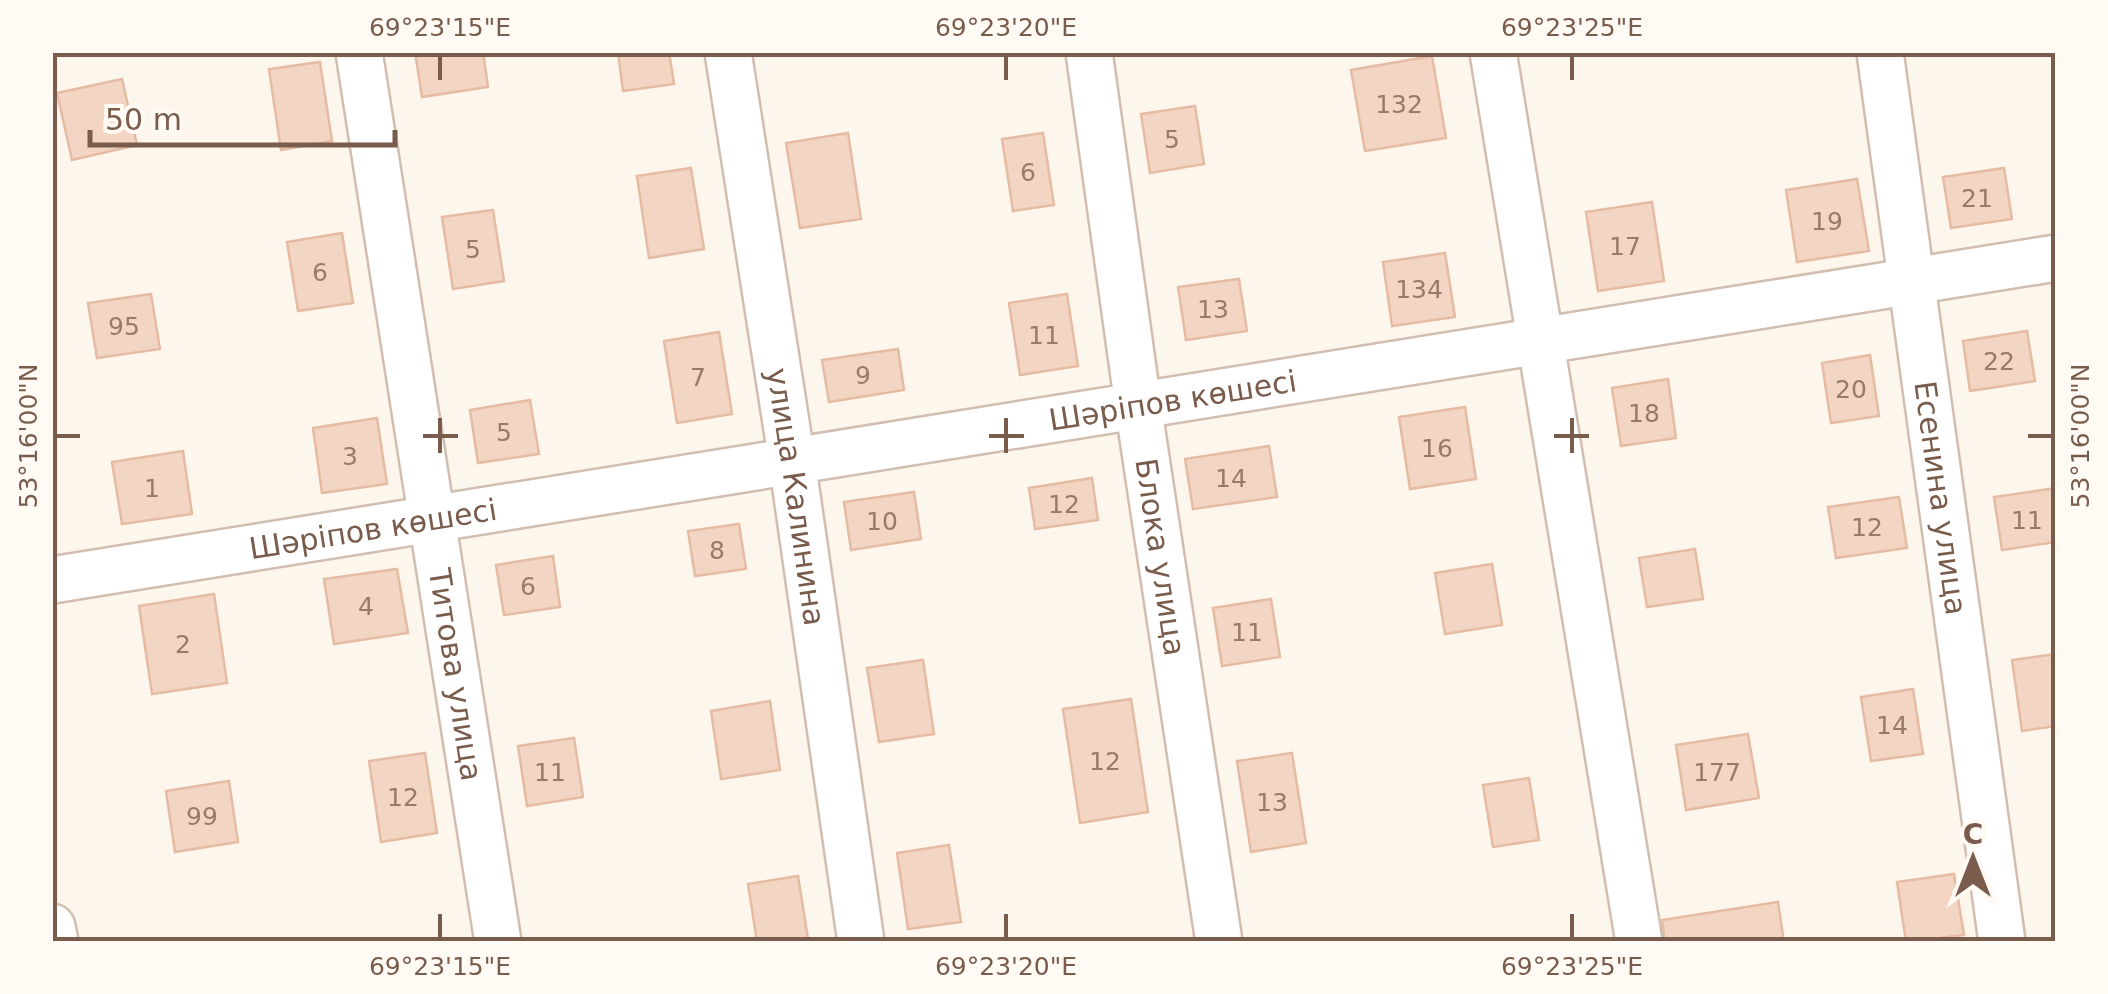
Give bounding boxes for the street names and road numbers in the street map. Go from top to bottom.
street label: Шәріпов көшесі [1046,363,1299,437]
street label: улица Калинина [760,365,833,628]
street label: Есенина улица [1908,379,1974,617]
street label: Блока улица [1129,456,1193,658]
street label: Шәріпов көшесі [246,491,499,566]
street label: Титова улица [422,565,490,783]

